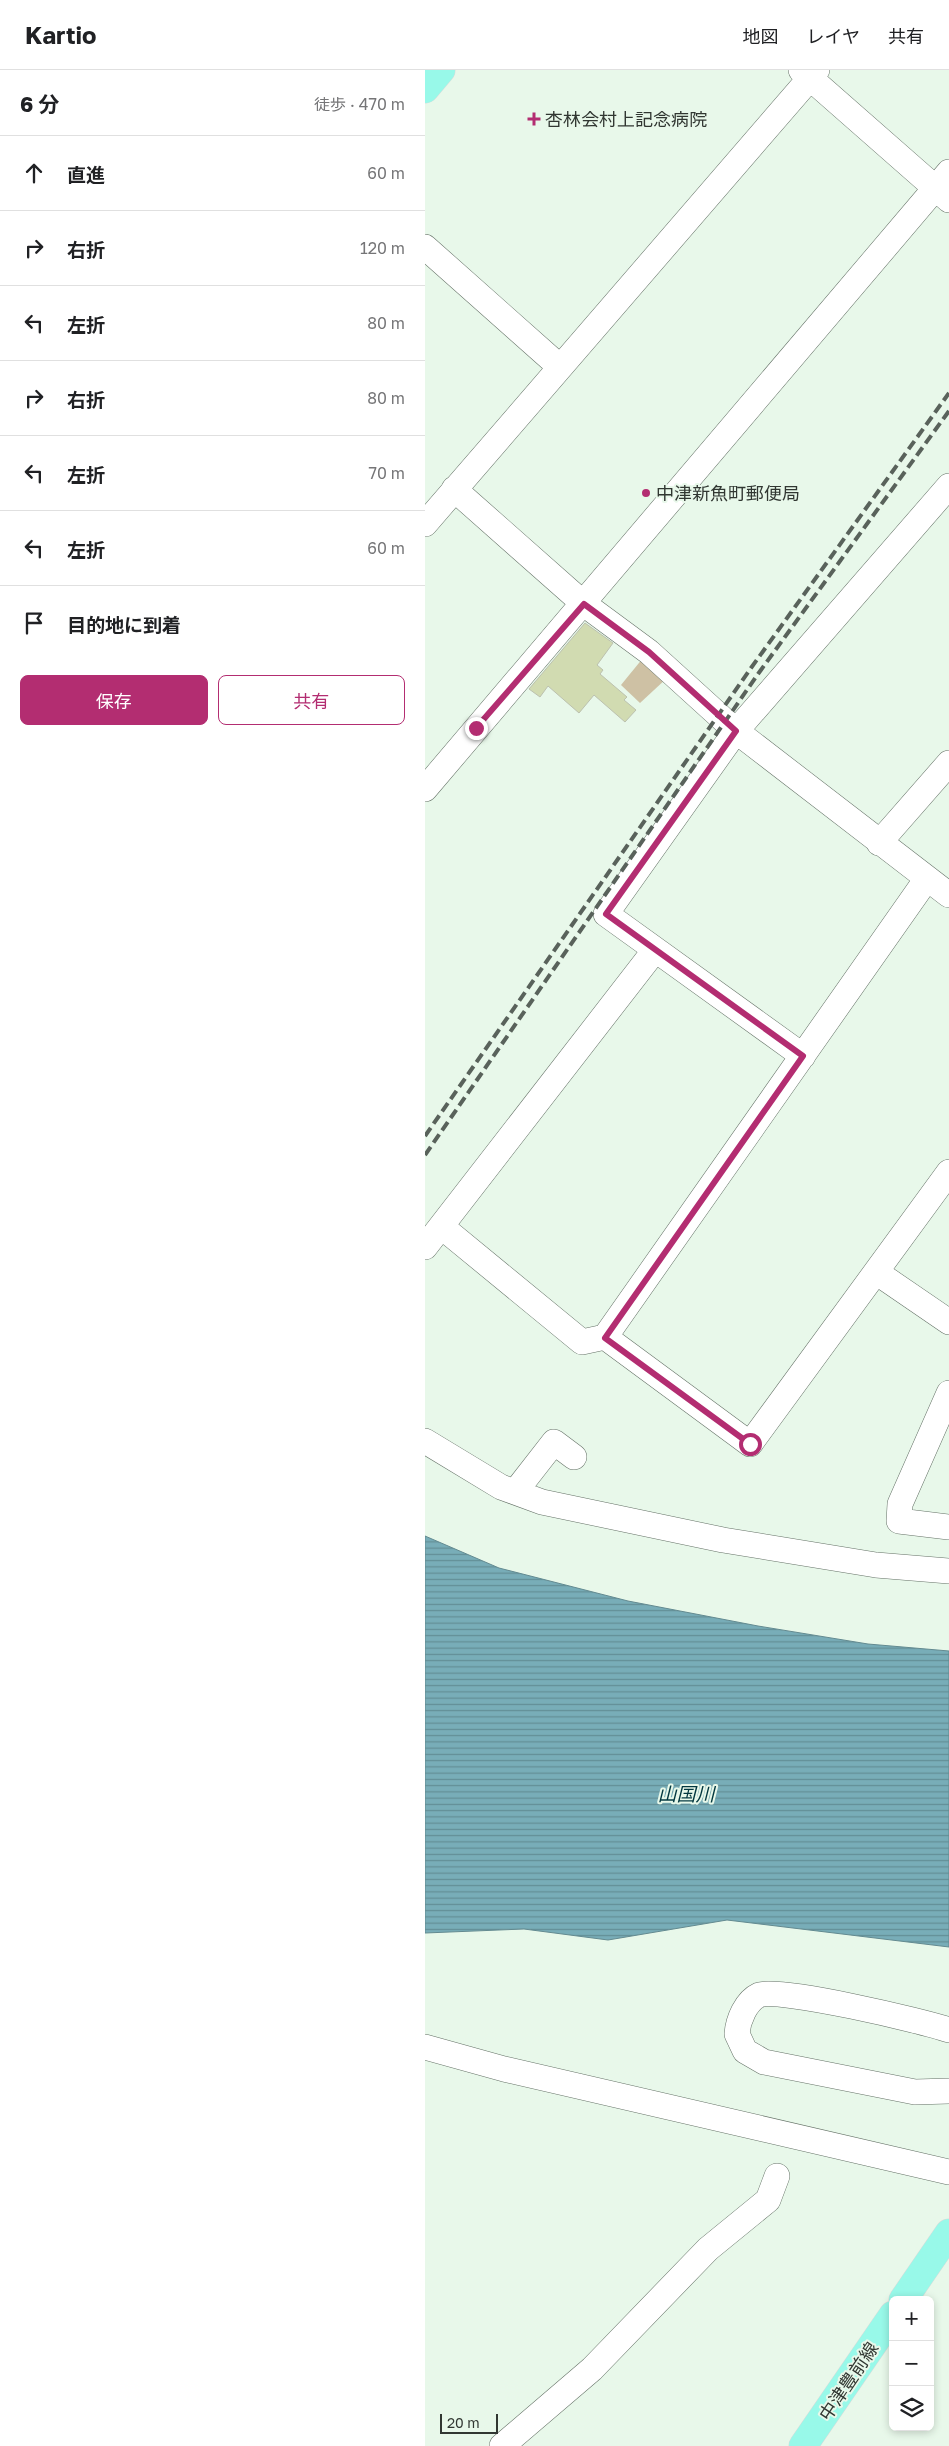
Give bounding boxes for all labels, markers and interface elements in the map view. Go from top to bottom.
text: Kartio [25,20,97,49]
text: 地図 [743,25,779,47]
text: レイヤ [807,25,860,47]
text: 共有 [888,25,924,47]
text: 6 分 [20,91,60,117]
text: 徒歩 · 470 m [314,94,405,114]
place label: 杏林会村上記念病院 [545,108,707,130]
marker: 杏林会村上記念病院 [527,112,541,126]
icon: ahead [20,159,48,187]
text: 直進 [67,163,105,186]
text: 60 m [367,163,405,183]
icon: right [20,234,48,262]
text: 右折 [67,238,105,261]
text: 120 m [360,238,405,258]
icon: left [20,309,48,337]
text: 左折 [67,313,105,336]
text: 80 m [367,313,405,333]
icon: right [20,384,48,412]
text: 右折 [67,388,105,411]
text: 80 m [367,388,405,408]
icon: left [20,459,48,487]
text: 左折 [67,463,105,486]
text: 70 m [368,463,405,483]
place label: 中津新魚町郵便局 [656,482,800,504]
marker: 中津新魚町郵便局 [640,487,652,499]
icon: left [20,534,48,562]
text: 左折 [67,538,105,561]
text: 60 m [367,538,405,558]
icon: arrive [20,609,48,637]
text: 目的地に到着 [67,613,181,636]
button: 保存 [20,675,208,725]
button: 共有 [218,675,405,725]
route end [465,717,488,740]
route start [739,1433,762,1456]
water label: 山国川 [657,1782,716,1805]
map controls [889,2296,934,2431]
button: + [889,2296,934,2341]
street label: 中津豊前線 [814,2338,882,2424]
button: − [889,2341,934,2386]
button: layers [889,2386,934,2431]
scale bar [440,2411,497,2434]
text: 20 m [447,2414,480,2431]

